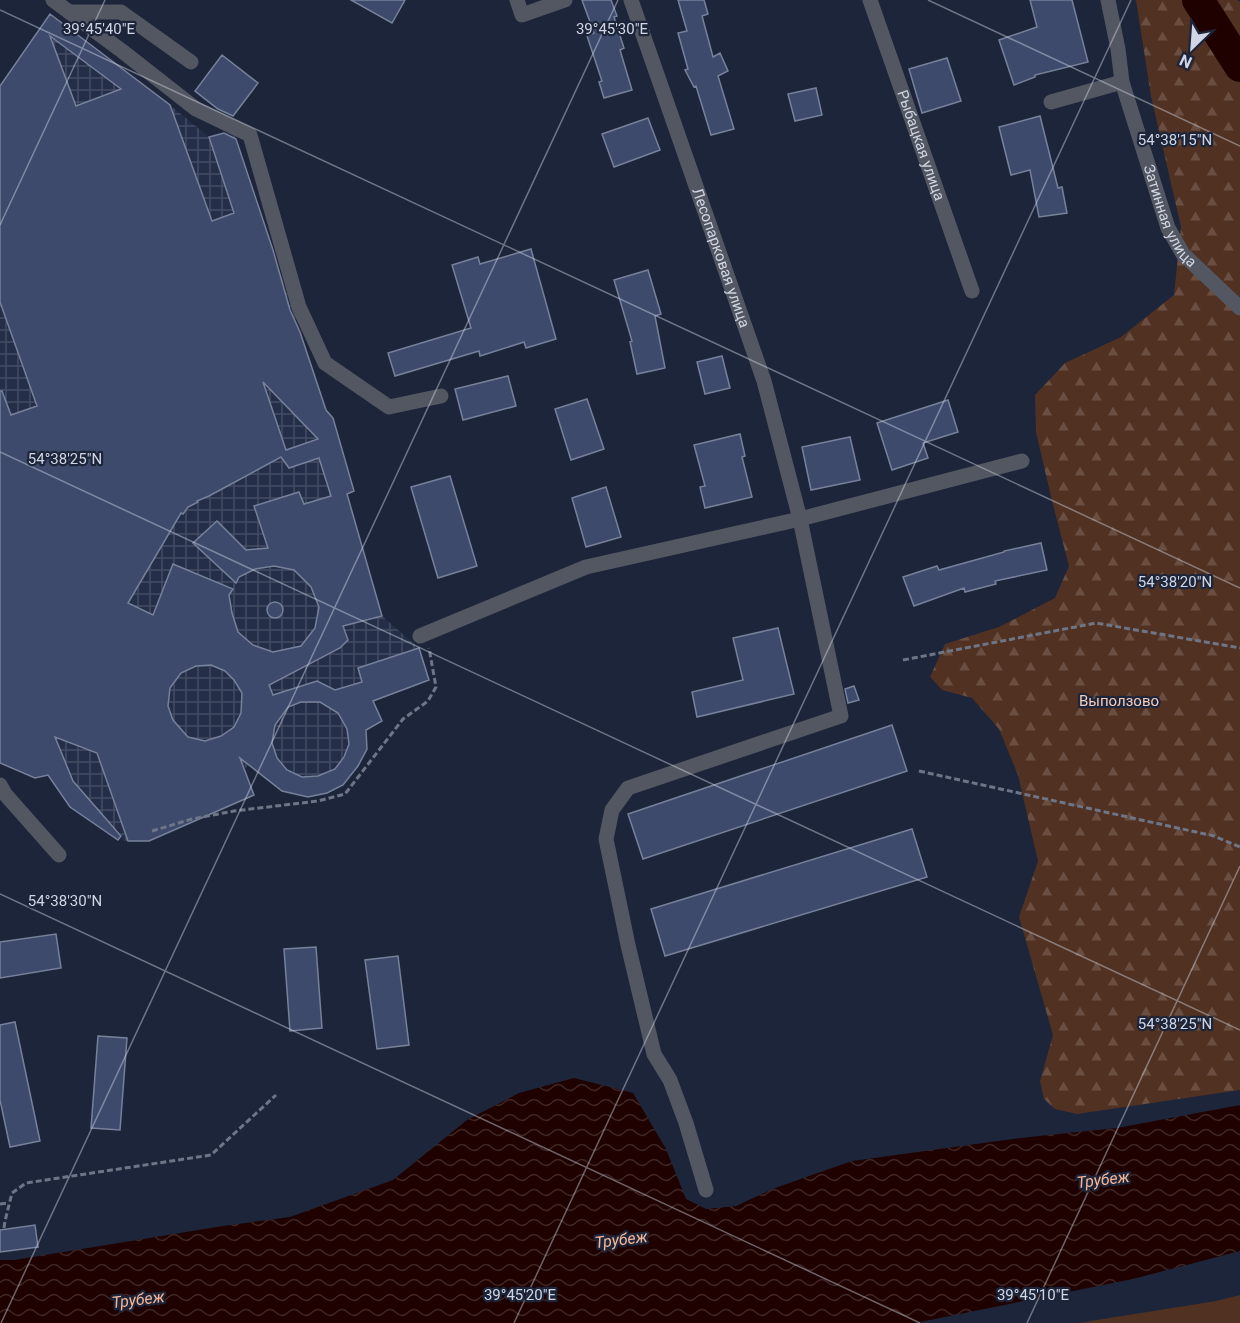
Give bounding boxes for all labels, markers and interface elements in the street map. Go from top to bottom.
north arrow [1162,18,1222,78]
text: 39°45'40"E [63,20,136,38]
text: 39°45'30"E [576,20,649,38]
text: N [1177,50,1195,72]
street label: Рыбацкая улица [893,88,949,203]
text: 54°38'15"N [1138,131,1212,149]
street label: Затинная улица [1140,162,1200,271]
street label: Лесопарковая улица [688,185,754,330]
text: 54°38'25"N [28,450,102,468]
text: 54°38'20"N [1138,573,1212,591]
park label: Выползово [1079,692,1159,710]
text: 54°38'30"N [28,892,102,910]
text: 54°38'25"N [1138,1015,1212,1033]
water label: Трубеж [1076,1167,1132,1192]
water label: Трубеж [594,1227,650,1252]
text: 39°45'20"E [484,1286,557,1304]
text: 39°45'10"E [997,1286,1070,1304]
water label: Трубеж [111,1287,167,1312]

